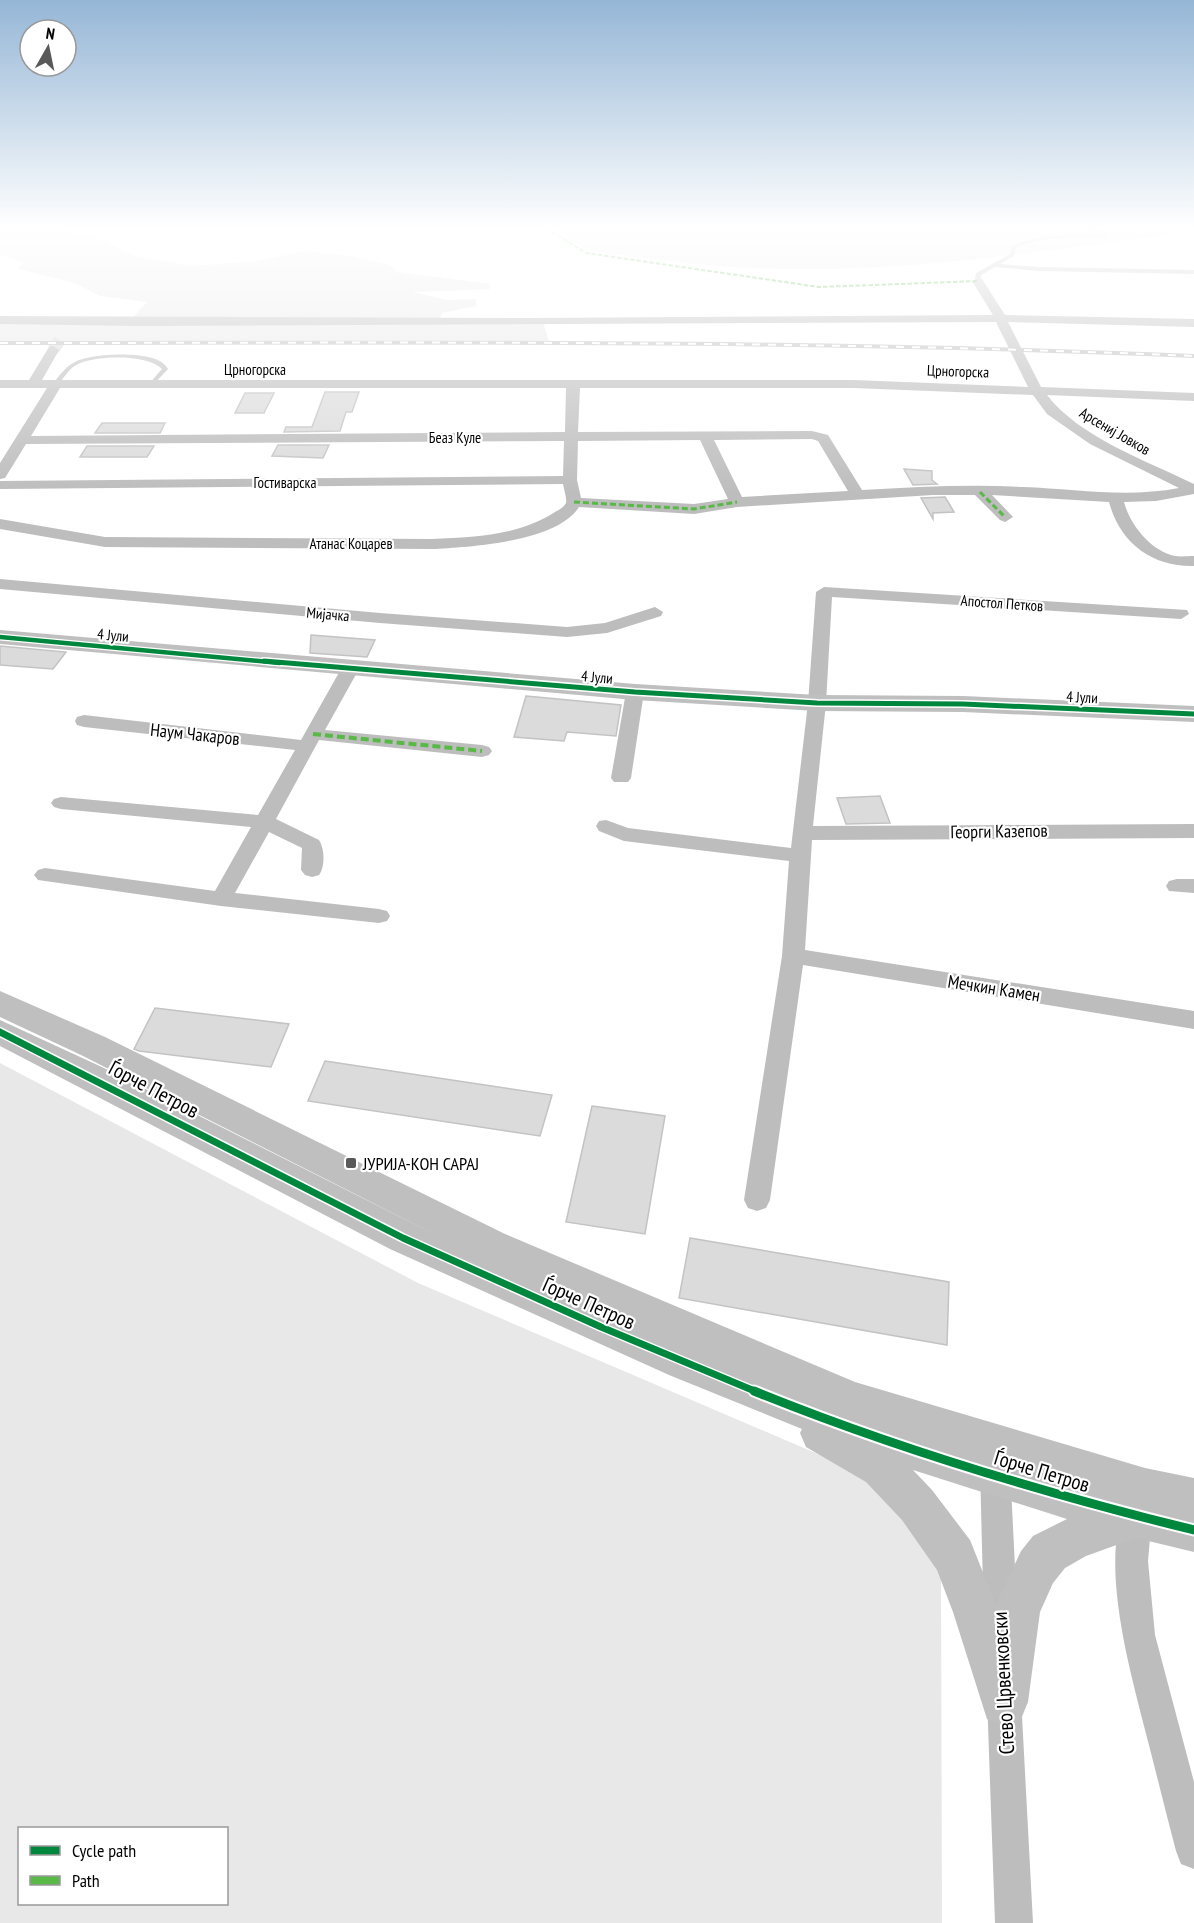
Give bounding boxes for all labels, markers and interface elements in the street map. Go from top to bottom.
north arrow [18,18,78,78]
text: N [45,23,56,44]
street label: Црногорска [224,360,286,379]
street label: Црногорска [927,360,989,382]
street label: Арсениј Јовков [1076,403,1154,459]
street label: Беаз Куле [429,428,481,447]
street label: Гостиварска [254,473,316,492]
street label: Атанас Коцарев [309,534,393,553]
street label: Апостол Петков [960,591,1044,615]
street label: Мијачка [306,603,350,625]
street label: 4 Јули [96,624,130,646]
street label: 4 Јули [580,666,614,688]
street label: 4 Јули [1066,687,1098,707]
street label: Наум Чакаров [149,718,241,750]
street label: Георги Казепов [950,819,1048,843]
street label: Мечкин Камен [946,969,1042,1007]
street label: Ѓорче Петров [104,1054,204,1124]
place label: ЈУРИЈА-КОН САРАЈ [362,1152,479,1175]
marker: ЈУРИЈА-КОН САРАЈ [344,1156,358,1170]
street label: Ѓорче Петров [539,1271,639,1335]
street label: Ѓорче Петров [991,1444,1093,1498]
street label: Стево Црвенковски [986,1611,1020,1755]
legend [18,1827,228,1905]
text: Cycle path [72,1839,136,1862]
text: Path [72,1869,100,1892]

